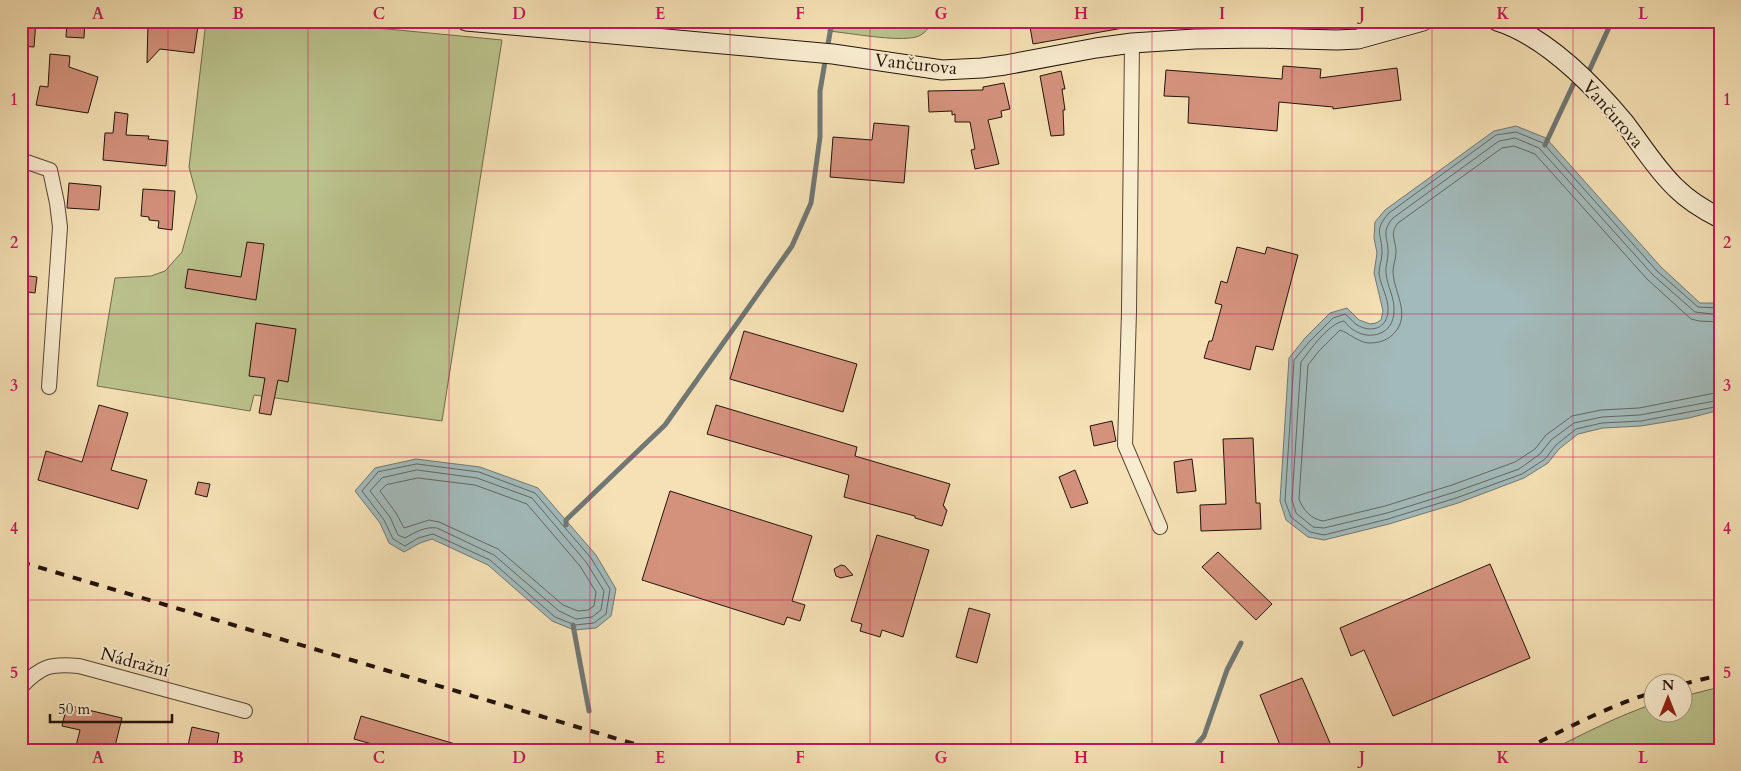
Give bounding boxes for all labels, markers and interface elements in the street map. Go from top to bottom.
text: A [92,3,104,25]
text: B [232,3,244,25]
text: C [373,3,385,25]
text: D [512,3,526,25]
text: E [655,3,665,25]
text: F [795,3,805,25]
text: G [934,3,948,25]
text: H [1074,3,1088,25]
text: I [1219,3,1225,25]
text: J [1357,3,1365,25]
text: K [1497,3,1510,25]
text: L [1638,3,1649,25]
street label: Vančurova [874,48,958,81]
street label: Vančurova [1576,75,1649,154]
text: 1 [10,89,18,111]
text: 1 [1723,89,1731,111]
text: 2 [10,232,18,254]
text: 2 [1723,232,1731,254]
text: 3 [10,375,18,397]
text: 3 [1723,375,1731,397]
text: 4 [10,518,18,540]
text: 4 [1723,518,1731,540]
street label: Nádražní [98,641,172,684]
text: 5 [10,662,18,684]
text: 5 [1723,662,1731,684]
north arrow [1644,674,1694,724]
text: N [1662,676,1674,695]
scale bar [50,691,172,723]
text: 50 m [58,699,90,719]
text: A [92,747,104,769]
text: B [232,747,244,769]
text: C [373,747,385,769]
text: D [512,747,526,769]
text: E [655,747,665,769]
text: F [795,747,805,769]
text: G [934,747,948,769]
text: H [1074,747,1088,769]
text: I [1219,747,1225,769]
text: J [1357,747,1365,769]
text: K [1497,747,1510,769]
text: L [1638,747,1649,769]

